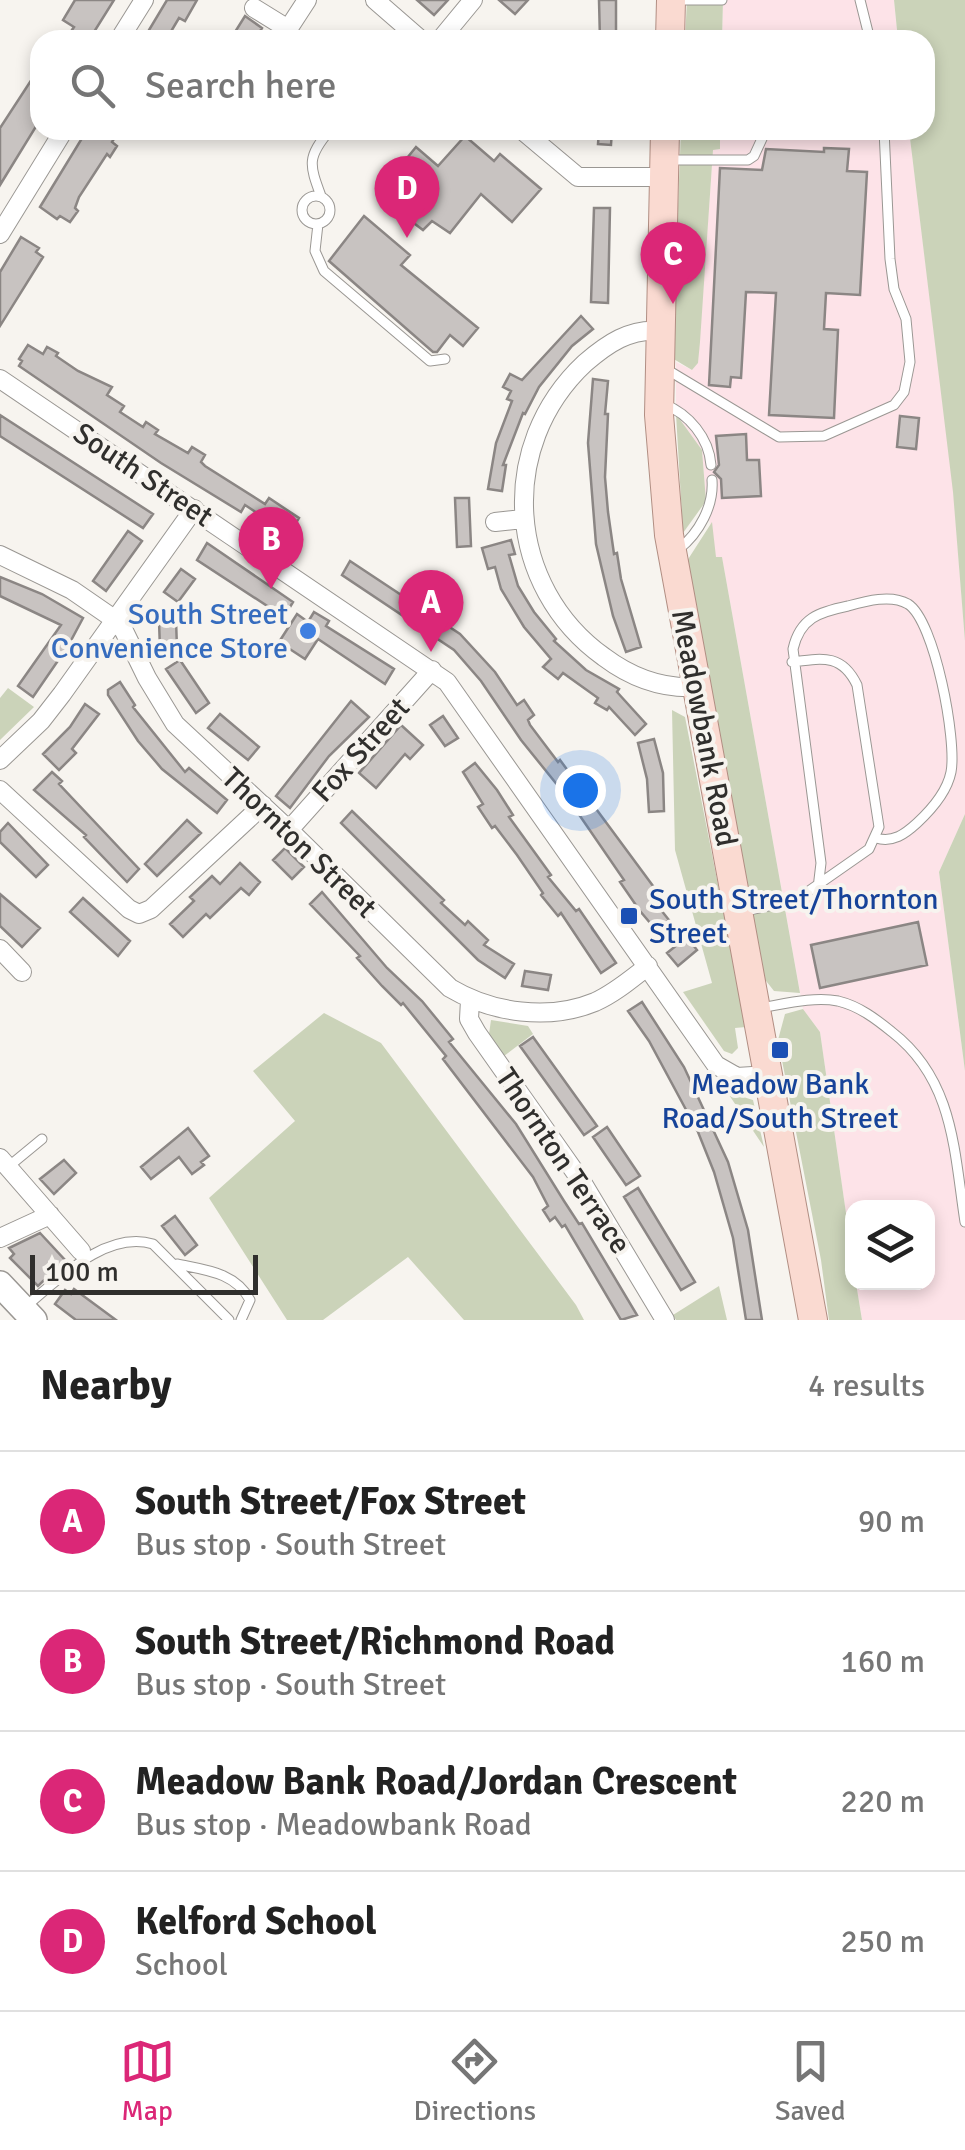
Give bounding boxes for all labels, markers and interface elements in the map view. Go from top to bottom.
search box [30,30,935,140]
icon: search [65,58,120,113]
text: Search here [145,62,337,109]
pin: D [374,156,440,238]
pin: C [640,222,706,304]
street label: South Street [66,415,220,535]
pin: B [238,506,304,589]
pin: A [398,570,464,652]
place label: South Street Convenience Store [51,596,288,667]
street label: Meadowbank Road [663,606,745,850]
marker: South Street Convenience Store [297,620,319,642]
street label: Fox Street [304,690,418,810]
street label: Thornton Street [214,760,384,926]
your location [555,765,606,816]
place label: South Street/Thornton Street [649,881,939,952]
marker: South Street/Thornton Street [618,905,640,927]
marker: Meadow Bank Road/South Street [769,1039,791,1061]
street label: Thornton Terrace [487,1061,639,1261]
place label: Meadow Bank Road/South Street [661,1066,899,1137]
map controls [845,1200,935,1290]
button: layers [845,1200,935,1290]
scale bar [30,1250,258,1294]
text: 100 m [45,1255,119,1289]
text: Nearby [40,1360,172,1411]
text: 4 results [808,1366,925,1405]
text: South Street/Fox Street [135,1478,526,1525]
text: A [62,1502,83,1541]
text: 90 m [858,1502,925,1541]
text: Bus stop · South Street [135,1525,446,1564]
text: South Street/Richmond Road [135,1618,615,1665]
text: B [63,1642,82,1681]
text: 160 m [841,1642,925,1681]
text: Bus stop · South Street [135,1665,446,1704]
text: Meadow Bank Road/Jordan Crescent [135,1758,737,1805]
text: C [63,1782,82,1821]
text: 220 m [841,1782,925,1821]
text: Bus stop · Meadowbank Road [135,1805,532,1844]
text: Kelford School [135,1898,377,1945]
text: D [62,1922,83,1961]
text: 250 m [841,1922,925,1961]
text: School [135,1945,228,1984]
tab: Map [120,2034,175,2128]
tab: Directions [414,2034,536,2128]
tab: Saved [775,2034,845,2128]

